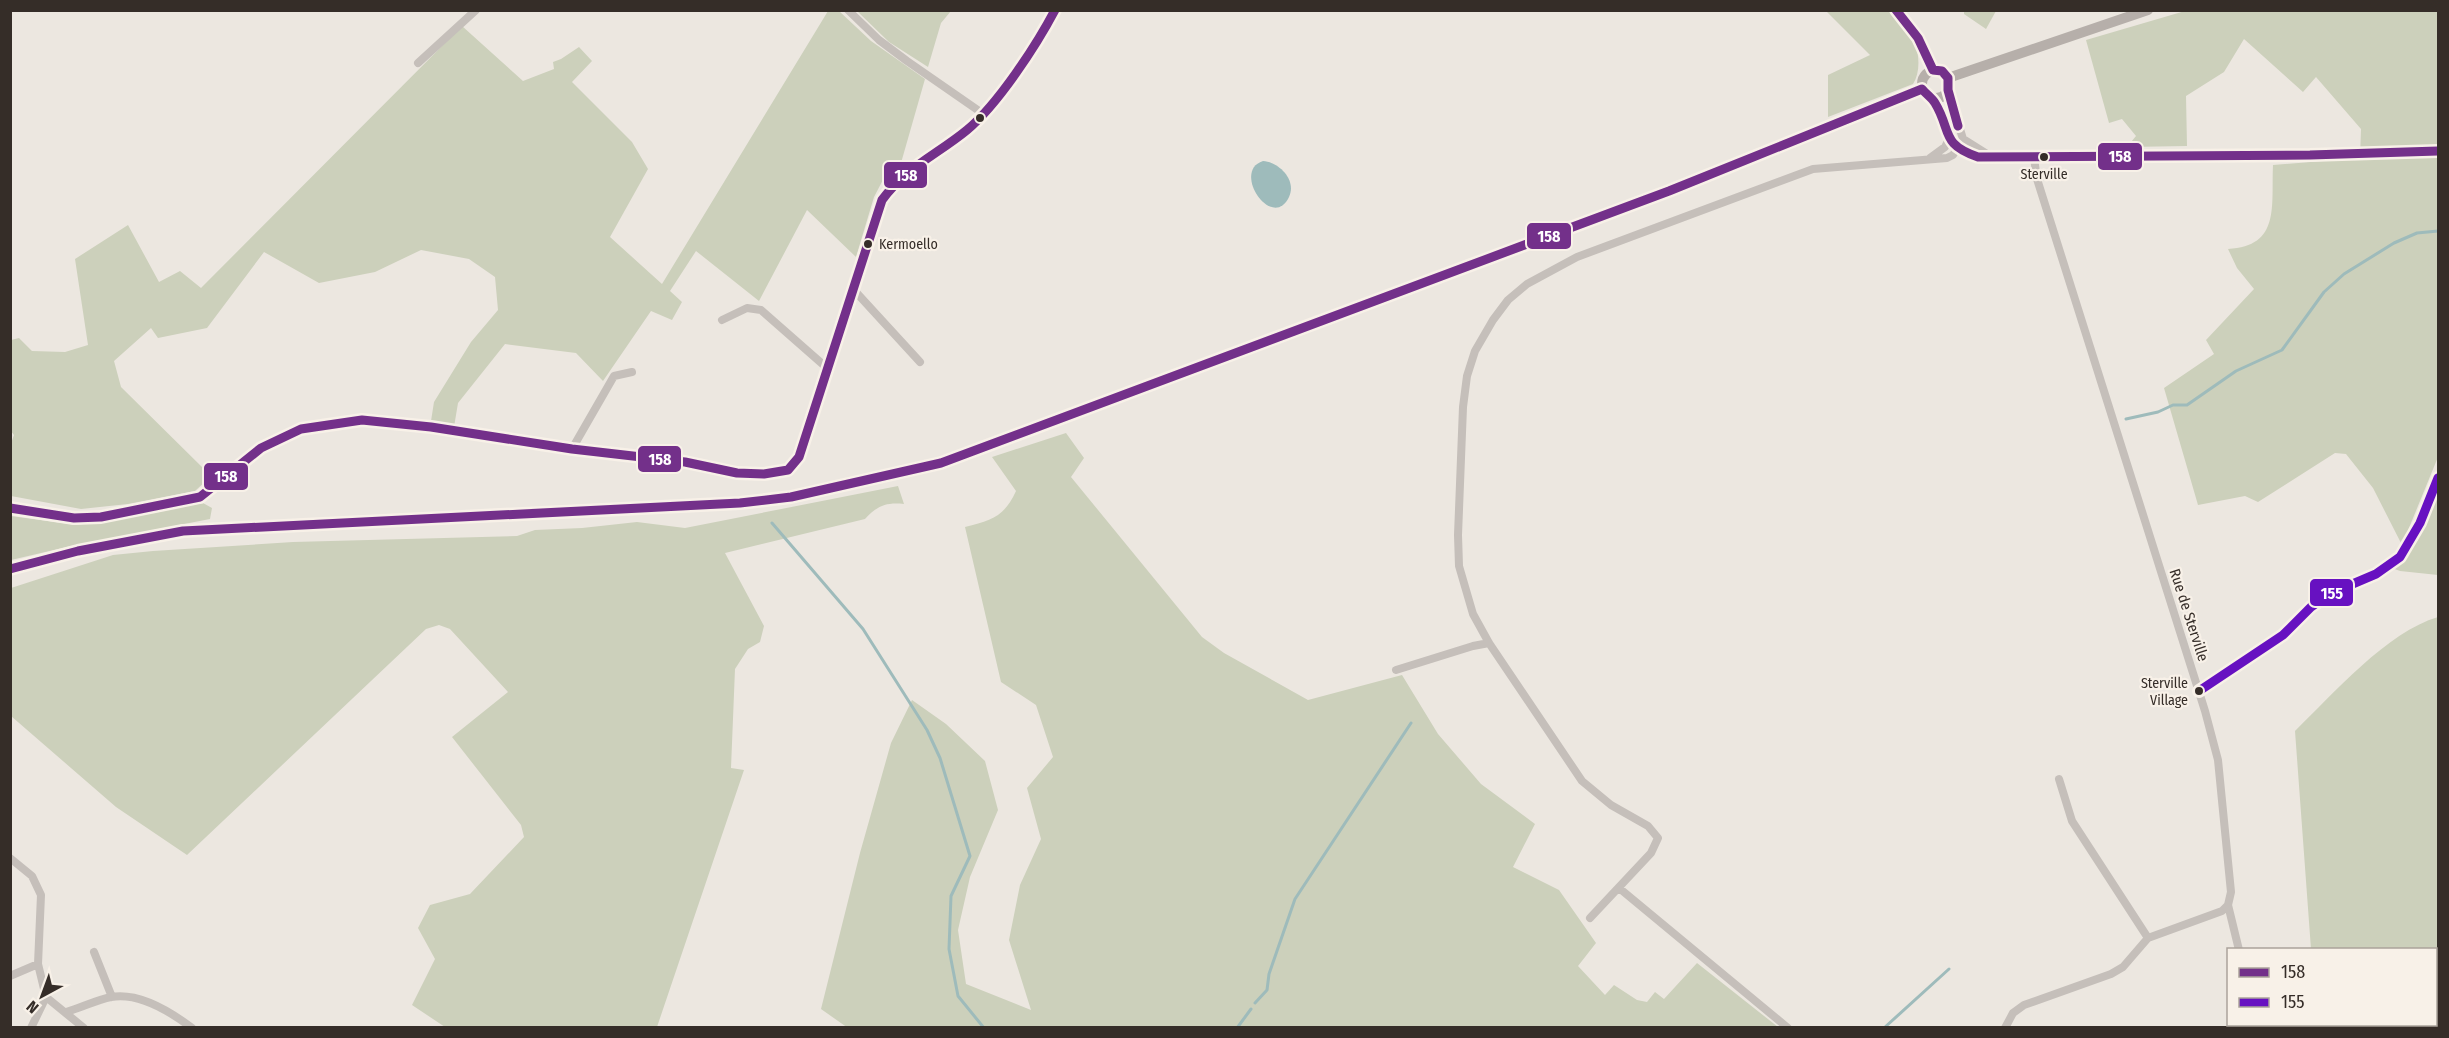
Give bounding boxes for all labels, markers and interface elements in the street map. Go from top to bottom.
unlabelled marker [974,112,986,124]
line badge: 158 [2097,142,2143,171]
text: 158 [2108,147,2132,166]
marker: Sterville [2038,151,2050,163]
line badge: 158 [883,161,928,189]
text: 158 [894,166,918,185]
place label: Sterville [2020,166,2068,183]
line badge: 158 [1526,222,1572,250]
text: 158 [1537,227,1561,246]
place label: Kermoello [879,236,938,253]
marker: Kermoello [862,238,874,250]
line badge: 158 [637,445,682,473]
text: 158 [648,450,672,469]
line badge: 158 [203,462,249,491]
text: 158 [214,467,238,486]
street label: Rue de Sterville [2166,566,2212,664]
line badge: 155 [2309,578,2354,607]
text: 155 [2321,584,2343,603]
place label: Sterville Village [2141,675,2188,709]
marker: Sterville Village [2193,685,2205,697]
legend [2227,948,2437,1026]
text: 158 [2281,961,2305,983]
north arrow [12,966,72,1026]
text: 155 [2281,991,2304,1013]
text: N [23,997,42,1017]

